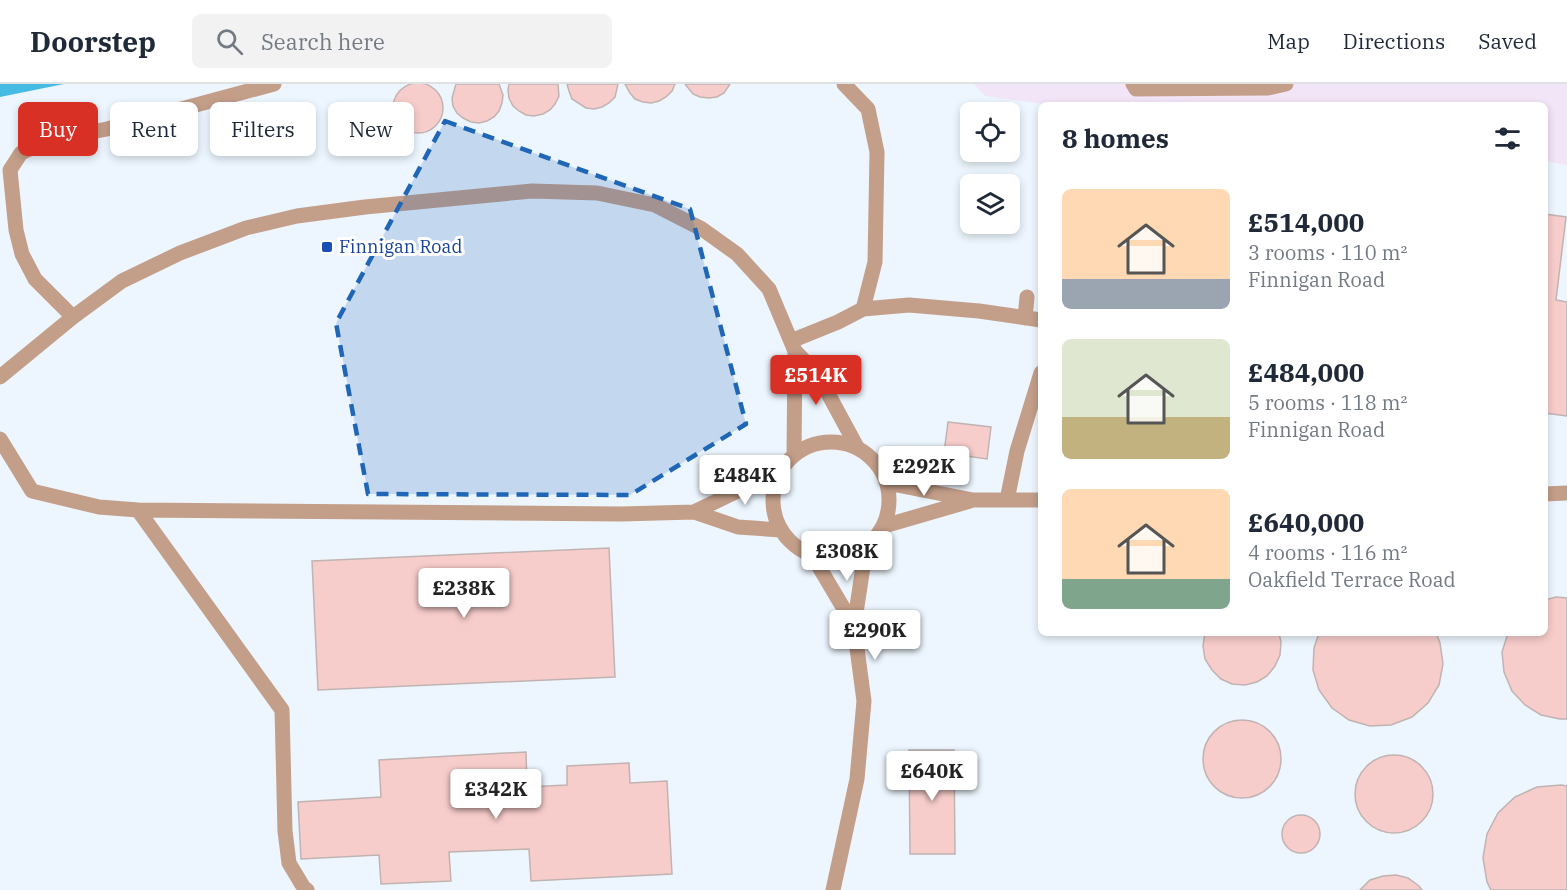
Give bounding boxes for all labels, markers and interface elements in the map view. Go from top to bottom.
search box [192,14,612,68]
text: Doorstep [30,23,156,60]
icon: search [213,25,246,58]
text: Search here [261,27,385,56]
text: Map [1267,27,1310,55]
text: Directions [1343,27,1445,55]
text: Saved [1478,27,1537,55]
chip: Buy [18,102,98,156]
chip: Rent [110,102,198,156]
chip: Filters [210,102,316,156]
chip: New [328,102,414,156]
map controls [960,102,1020,234]
button: locate [960,102,1020,162]
text: 8 homes [1062,121,1169,155]
icon: filters [1491,122,1524,155]
button: layers [960,174,1020,234]
text: £514,000 [1248,205,1364,239]
icon: home [1110,213,1182,285]
place label: Finnigan Road [339,235,462,258]
text: 3 rooms · 110 m² [1248,239,1407,266]
marker: Finnigan Road [320,240,334,254]
text: Finnigan Road [1248,266,1385,293]
pin: £514K [774,355,858,406]
text: £484,000 [1248,355,1364,389]
text: £514K [784,361,848,388]
icon: home [1110,363,1182,435]
text: 5 rooms · 118 m² [1248,389,1407,416]
text: Finnigan Road [1248,416,1385,443]
pin: £292K [882,446,966,497]
text: £292K [892,452,956,479]
pin: £484K [703,455,787,506]
text: £484K [713,461,777,488]
text: £640,000 [1248,505,1364,539]
icon: home [1110,513,1182,585]
pin: £308K [805,531,889,582]
text: £308K [815,537,879,564]
text: 4 rooms · 116 m² [1248,539,1407,566]
text: Oakfield Terrace Road [1248,566,1456,593]
pin: £238K [422,568,506,619]
text: £238K [432,574,496,601]
pin: £290K [833,610,917,661]
text: £290K [843,616,907,643]
pin: £640K [890,751,974,802]
text: £640K [900,757,964,784]
pin: £342K [454,769,538,820]
text: £342K [464,775,528,802]

